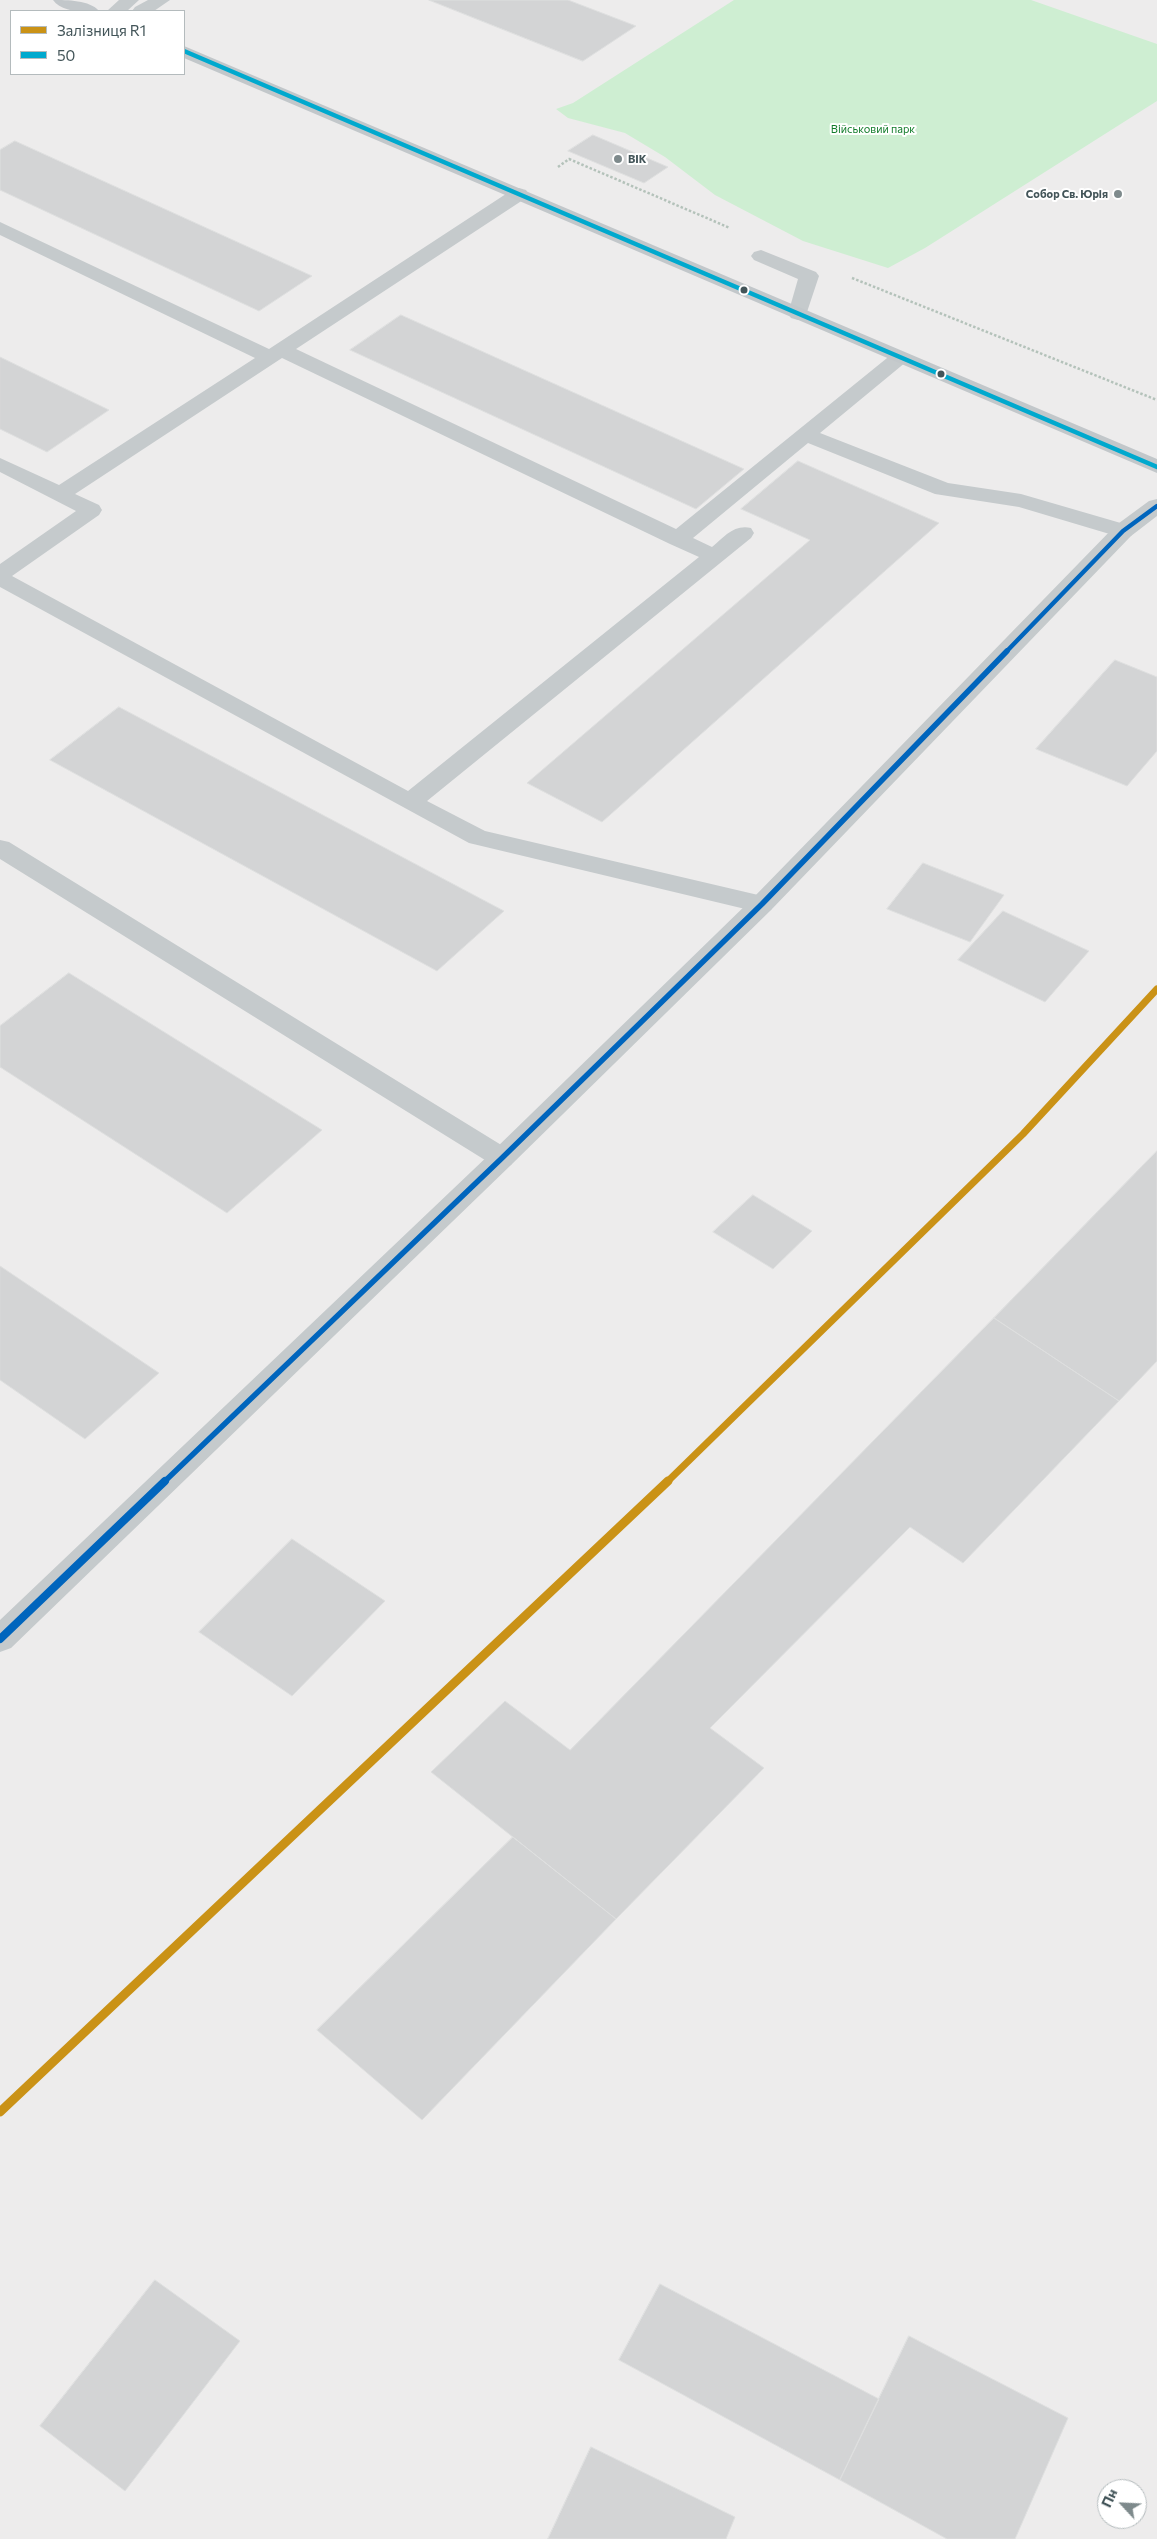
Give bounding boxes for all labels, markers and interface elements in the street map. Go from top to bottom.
legend [10,10,185,75]
text: Залізниця R1 [57,21,146,39]
text: 50 [57,46,75,64]
park label: Військовий парк [831,122,915,136]
place label: ВІК [628,152,646,166]
marker: ВІК [612,153,624,165]
place label: Собор Св. Юрія [1026,187,1108,201]
marker: Собор Св. Юрія [1112,188,1124,200]
unlabelled marker [739,285,749,295]
unlabelled marker [936,369,946,379]
north arrow [1097,2479,1147,2529]
text: Пн [1097,2486,1120,2510]

